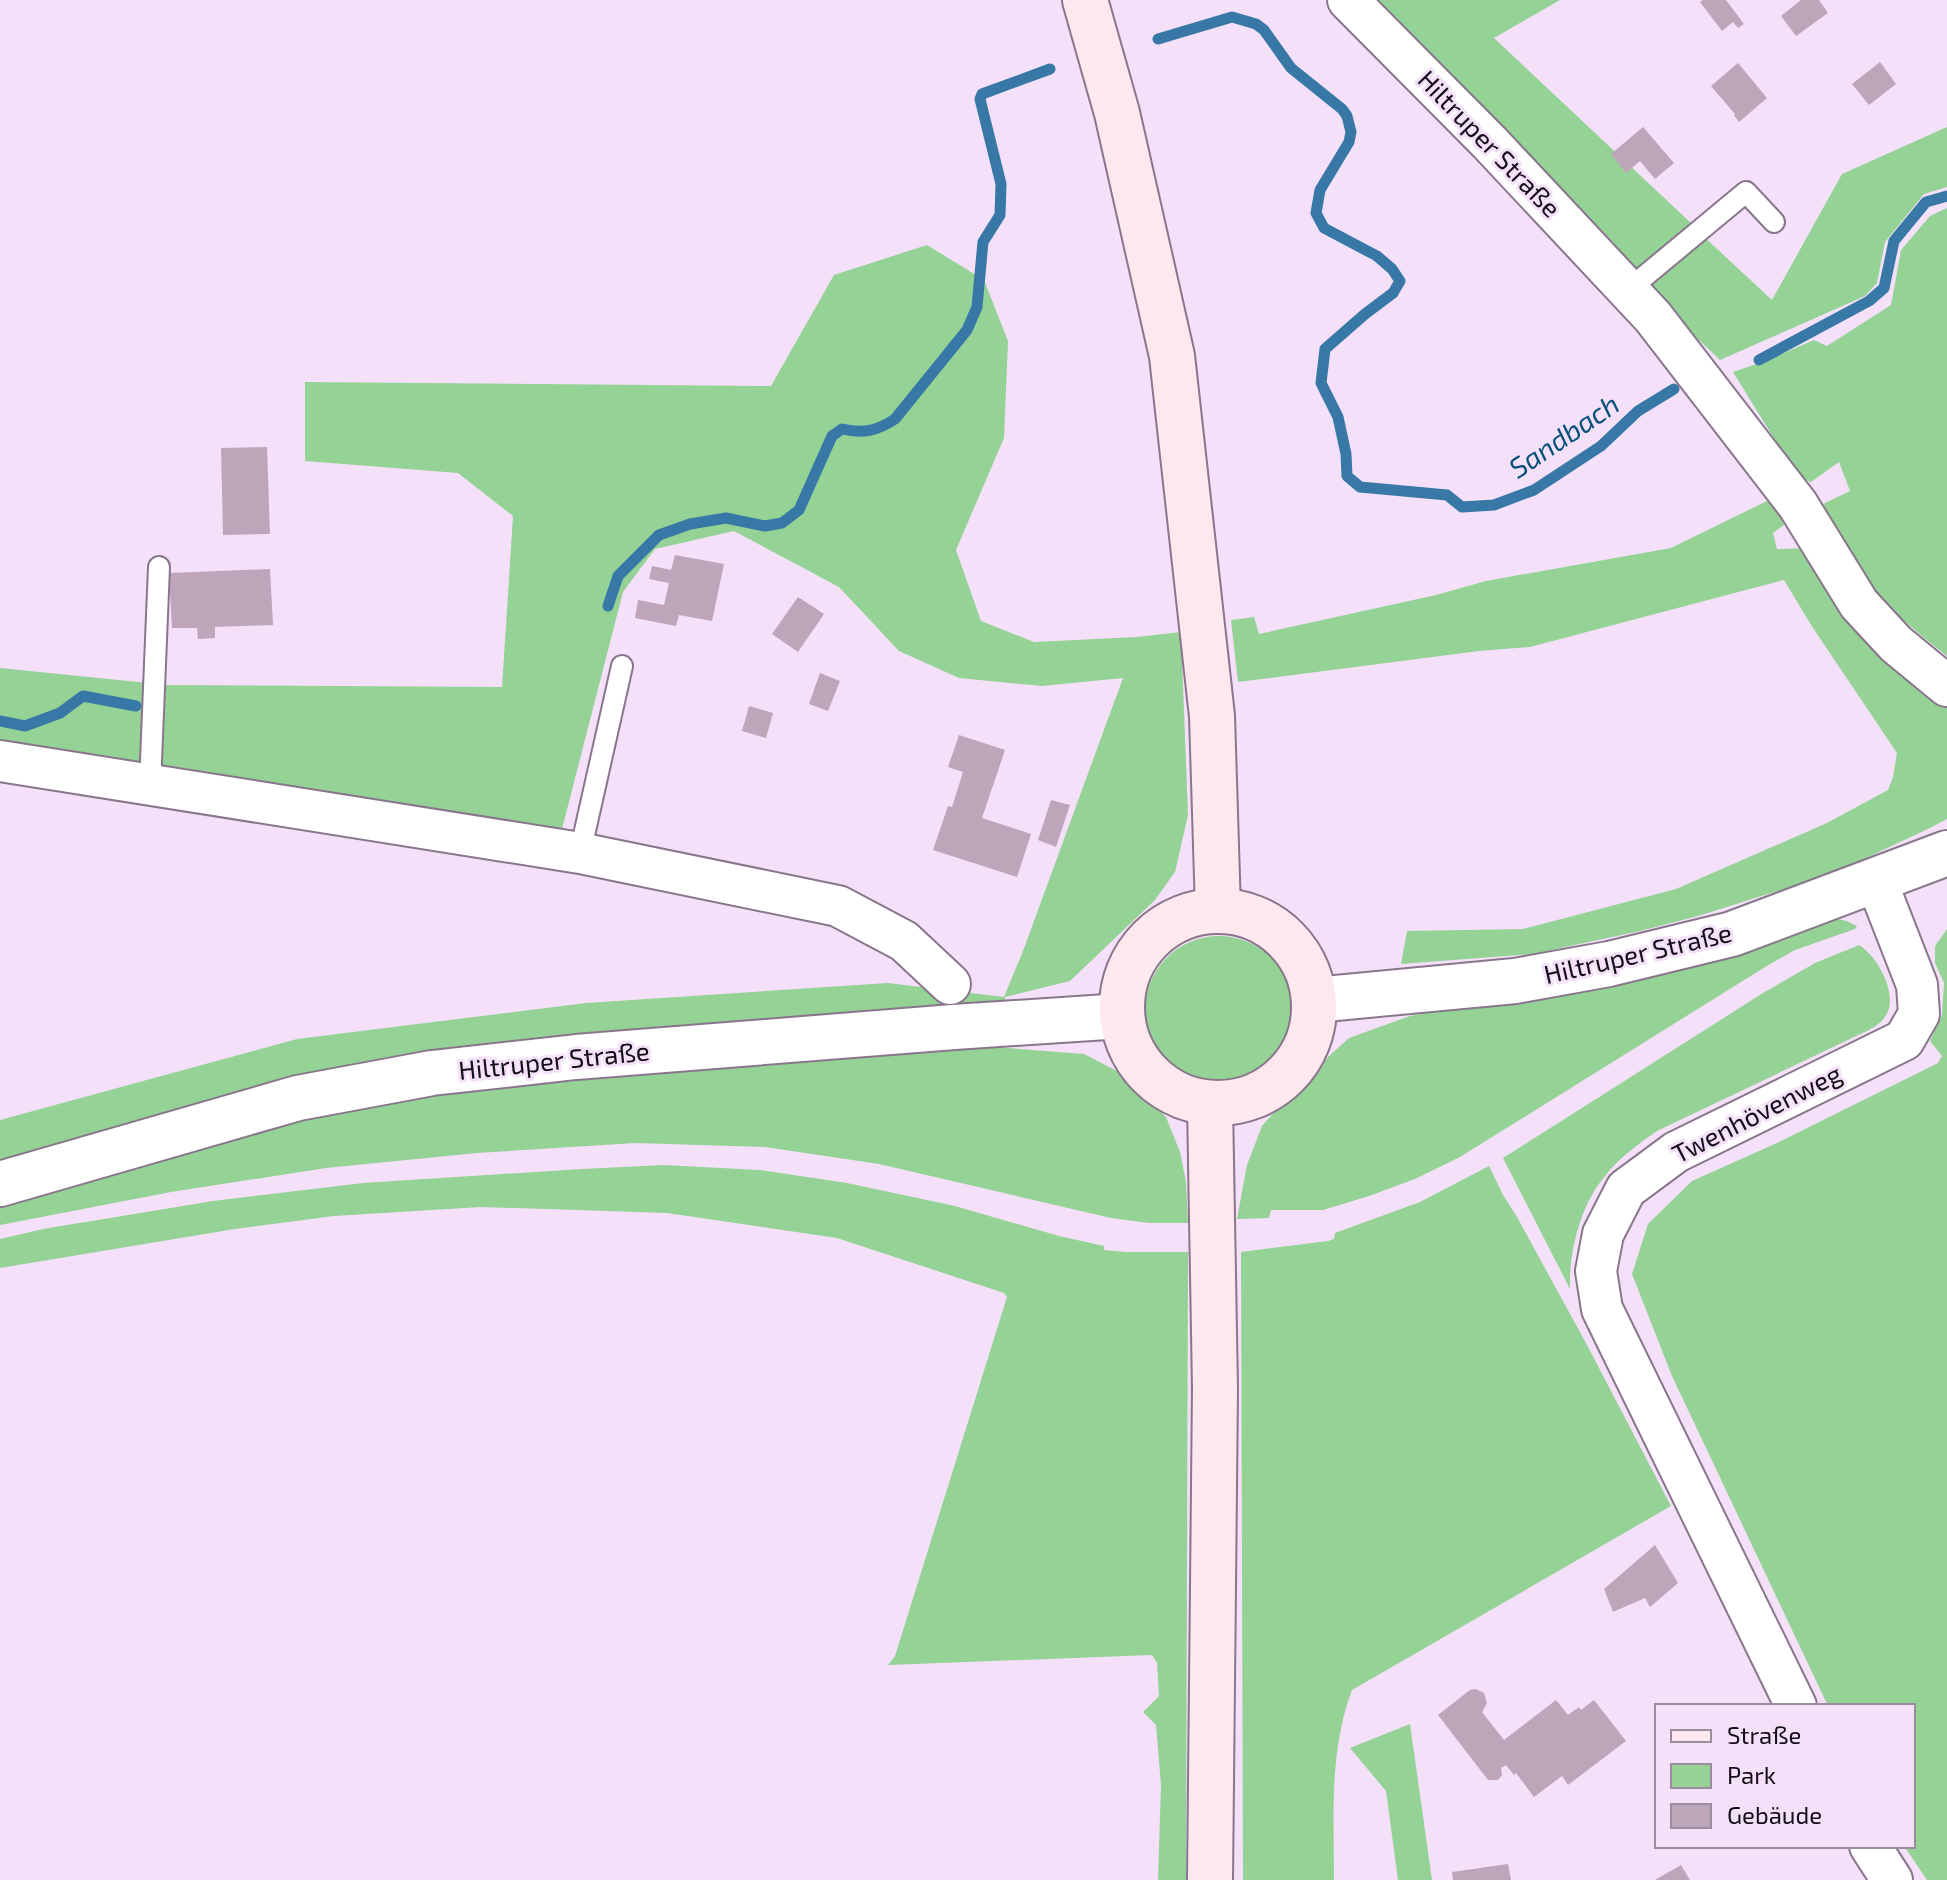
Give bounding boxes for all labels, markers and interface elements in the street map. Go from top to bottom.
street label: Hiltruper Straße [1412,63,1568,223]
water label: Sandbach [1502,386,1625,484]
street label: Hiltruper Straße [1541,916,1735,989]
street label: Hiltruper Straße [457,1034,651,1085]
street label: Twenhövenweg [1666,1057,1846,1169]
legend [1655,1704,1915,1848]
text: Straße [1727,1720,1801,1749]
text: Park [1727,1760,1776,1789]
text: Gebäude [1727,1800,1822,1829]

